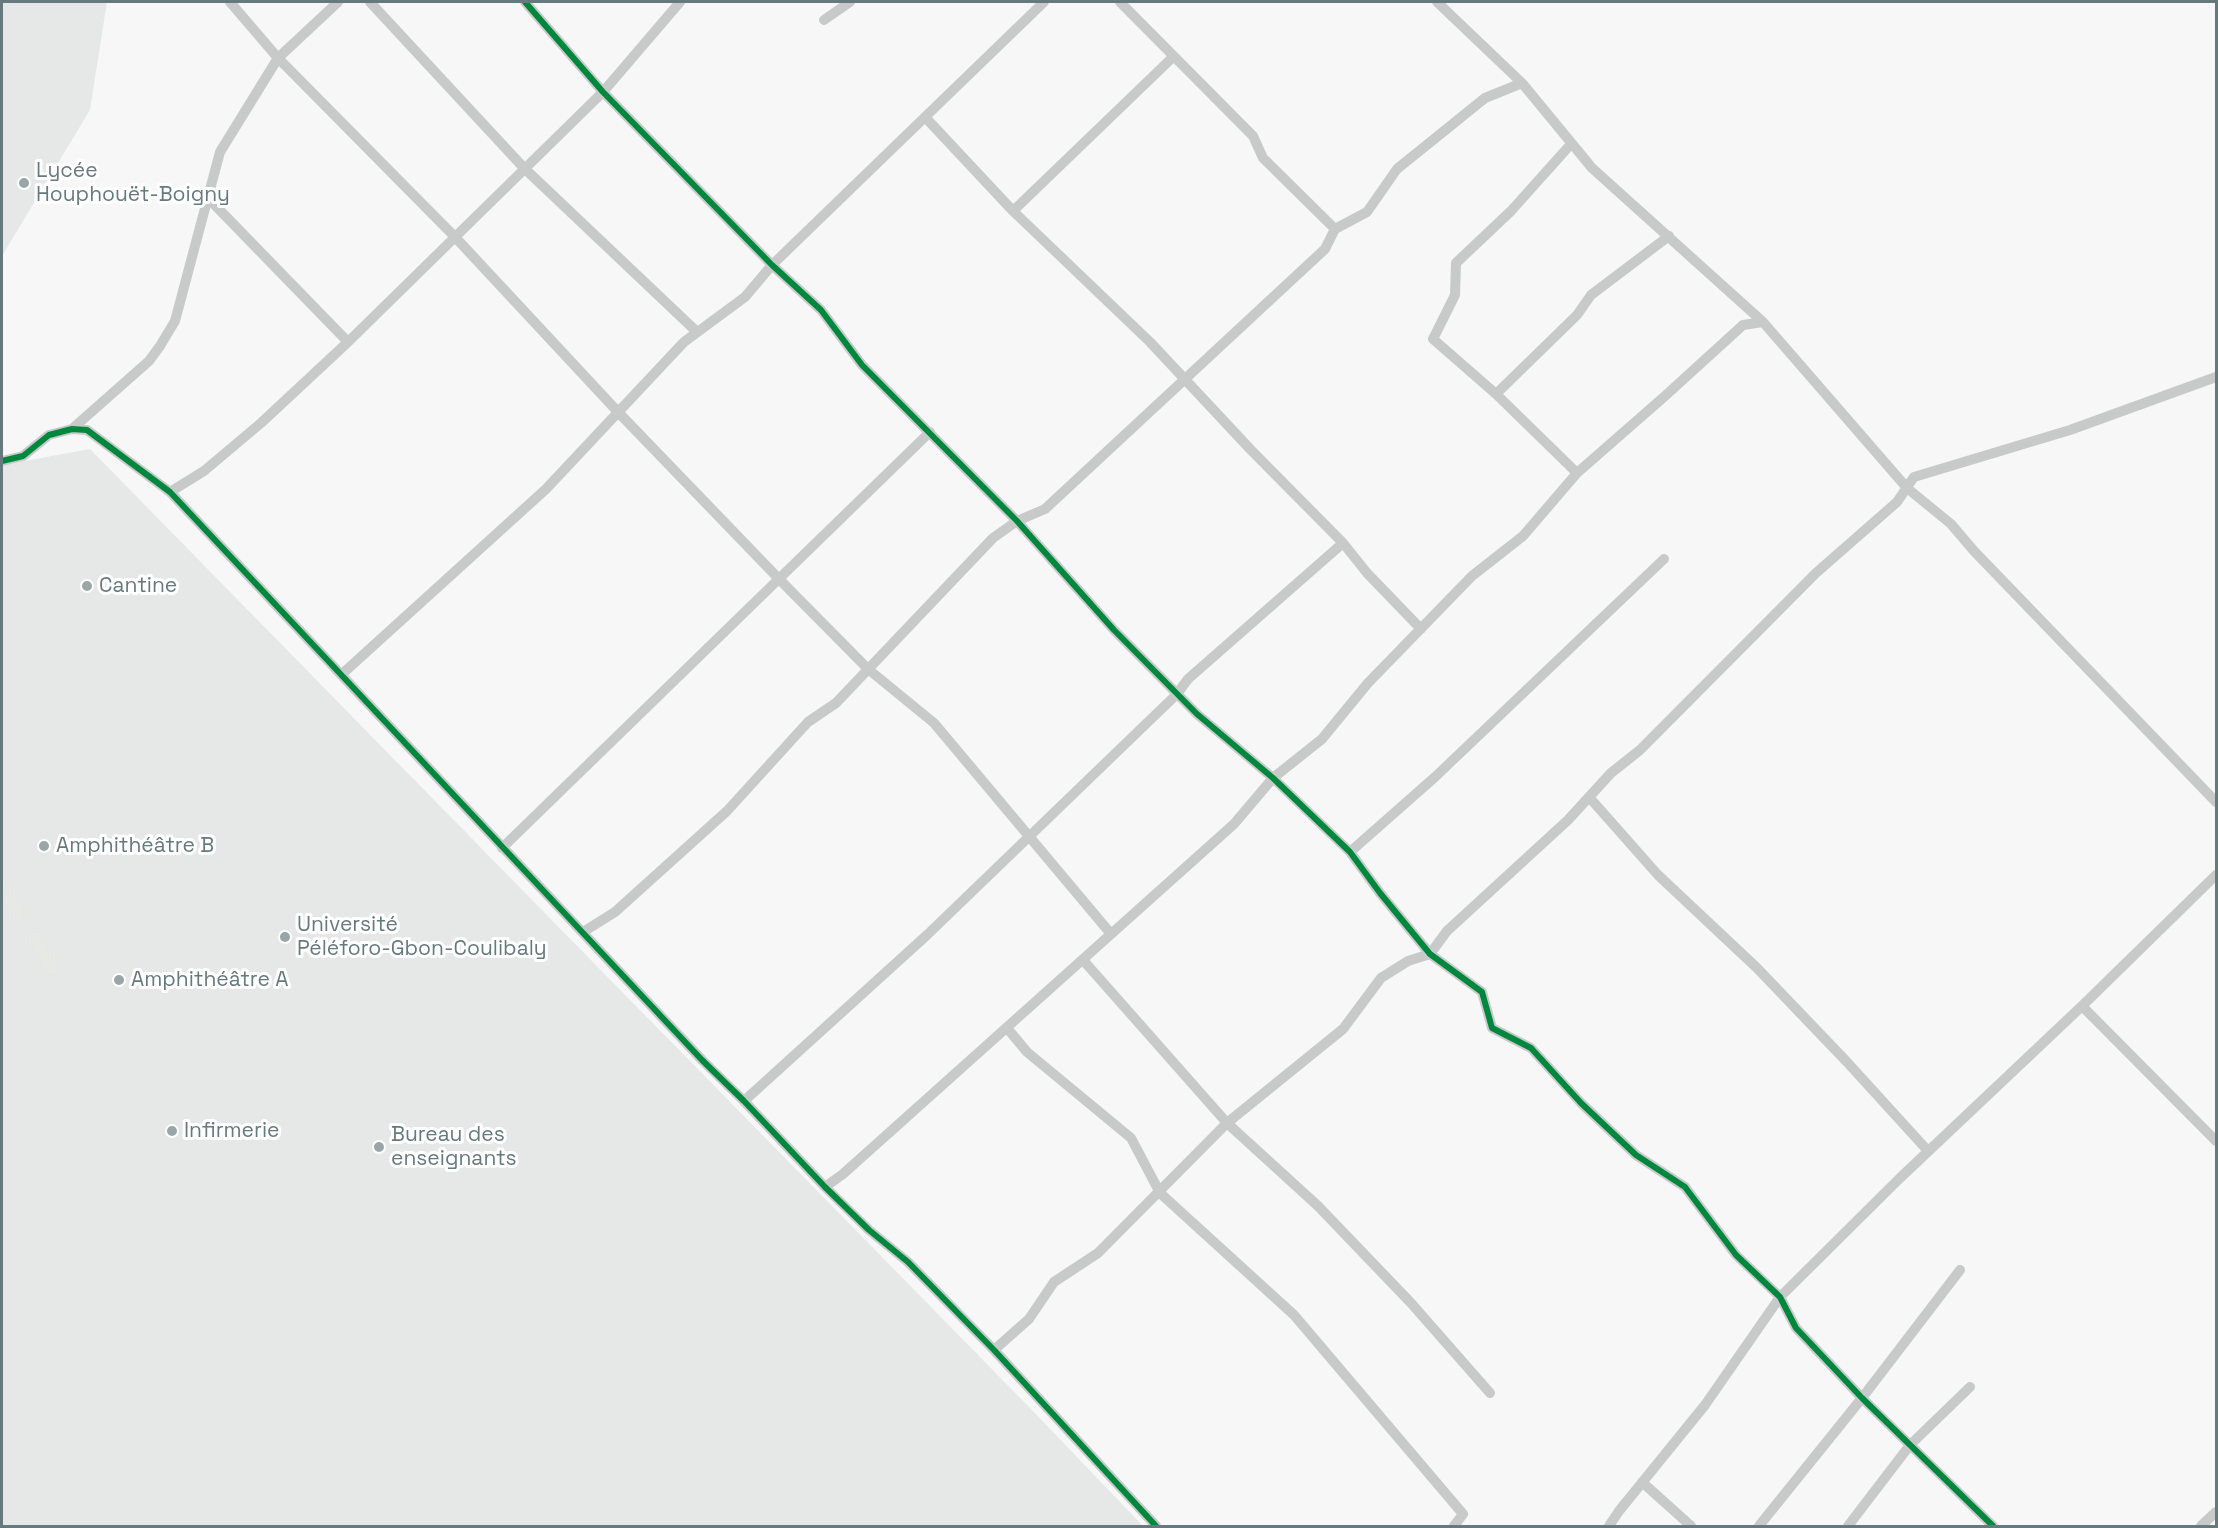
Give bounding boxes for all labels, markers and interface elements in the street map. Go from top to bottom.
place label: Lycée Houphouët-Boigny [36,158,230,208]
marker: Lycée Houphouët-Boigny [17,176,31,190]
place label: Cantine [99,573,177,599]
marker: Cantine [80,579,94,593]
place label: Amphithéâtre B [56,833,214,859]
marker: Amphithéâtre B [37,839,51,853]
place label: Université Péléforo-Gbon-Coulibaly [297,912,547,962]
marker: Université Péléforo-Gbon-Coulibaly [278,930,292,944]
place label: Amphithéâtre A [131,967,288,993]
marker: Amphithéâtre A [112,973,126,987]
place label: Infirmerie [184,1118,280,1144]
place label: Bureau des enseignants [391,1122,517,1172]
marker: Infirmerie [165,1124,179,1138]
marker: Bureau des enseignants [372,1140,386,1154]

